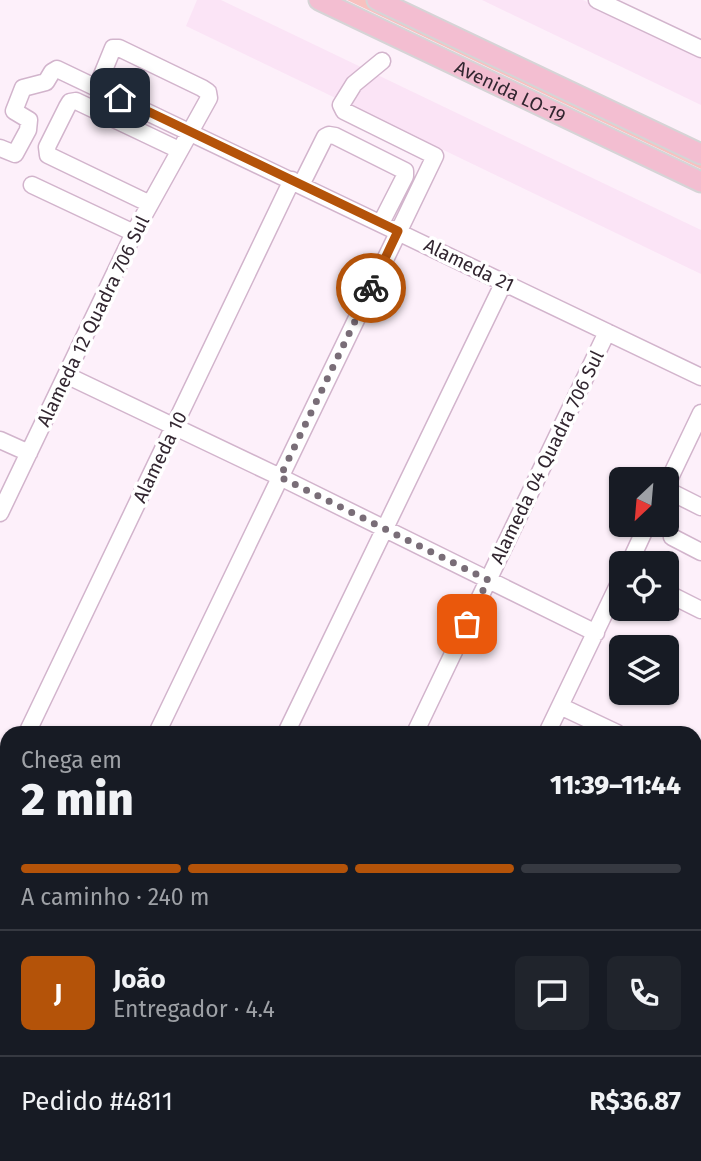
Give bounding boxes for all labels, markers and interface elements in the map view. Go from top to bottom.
street label: Avenida LO-19 [451,55,570,127]
pin [90,68,150,128]
icon: home [101,79,139,117]
street label: Alameda 12 Quadra 706 Sul [32,211,154,430]
street label: Alameda 21 [420,233,518,297]
courier [336,253,406,323]
icon: bike [352,269,390,307]
street label: Alameda 04 Quadra 706 Sul [485,346,609,568]
street label: Alameda 10 [128,408,192,506]
north arrow [609,467,679,537]
map controls [609,467,679,705]
button: locate [609,551,679,621]
pin [437,594,497,654]
icon: bag [448,605,486,643]
button: layers [609,635,679,705]
text: Chega em [21,746,122,774]
text: 11:39–11:44 [550,770,681,801]
text: 2 min [21,772,134,827]
text: A caminho · 240 m [21,883,210,911]
button: chat [515,956,589,1030]
button: phone [607,956,681,1030]
text: João [113,964,166,995]
text: J [54,978,62,1009]
text: Entregador · 4.4 [113,995,275,1023]
text: Pedido #4811 [21,1086,173,1117]
text: R$36.87 [590,1086,681,1117]

